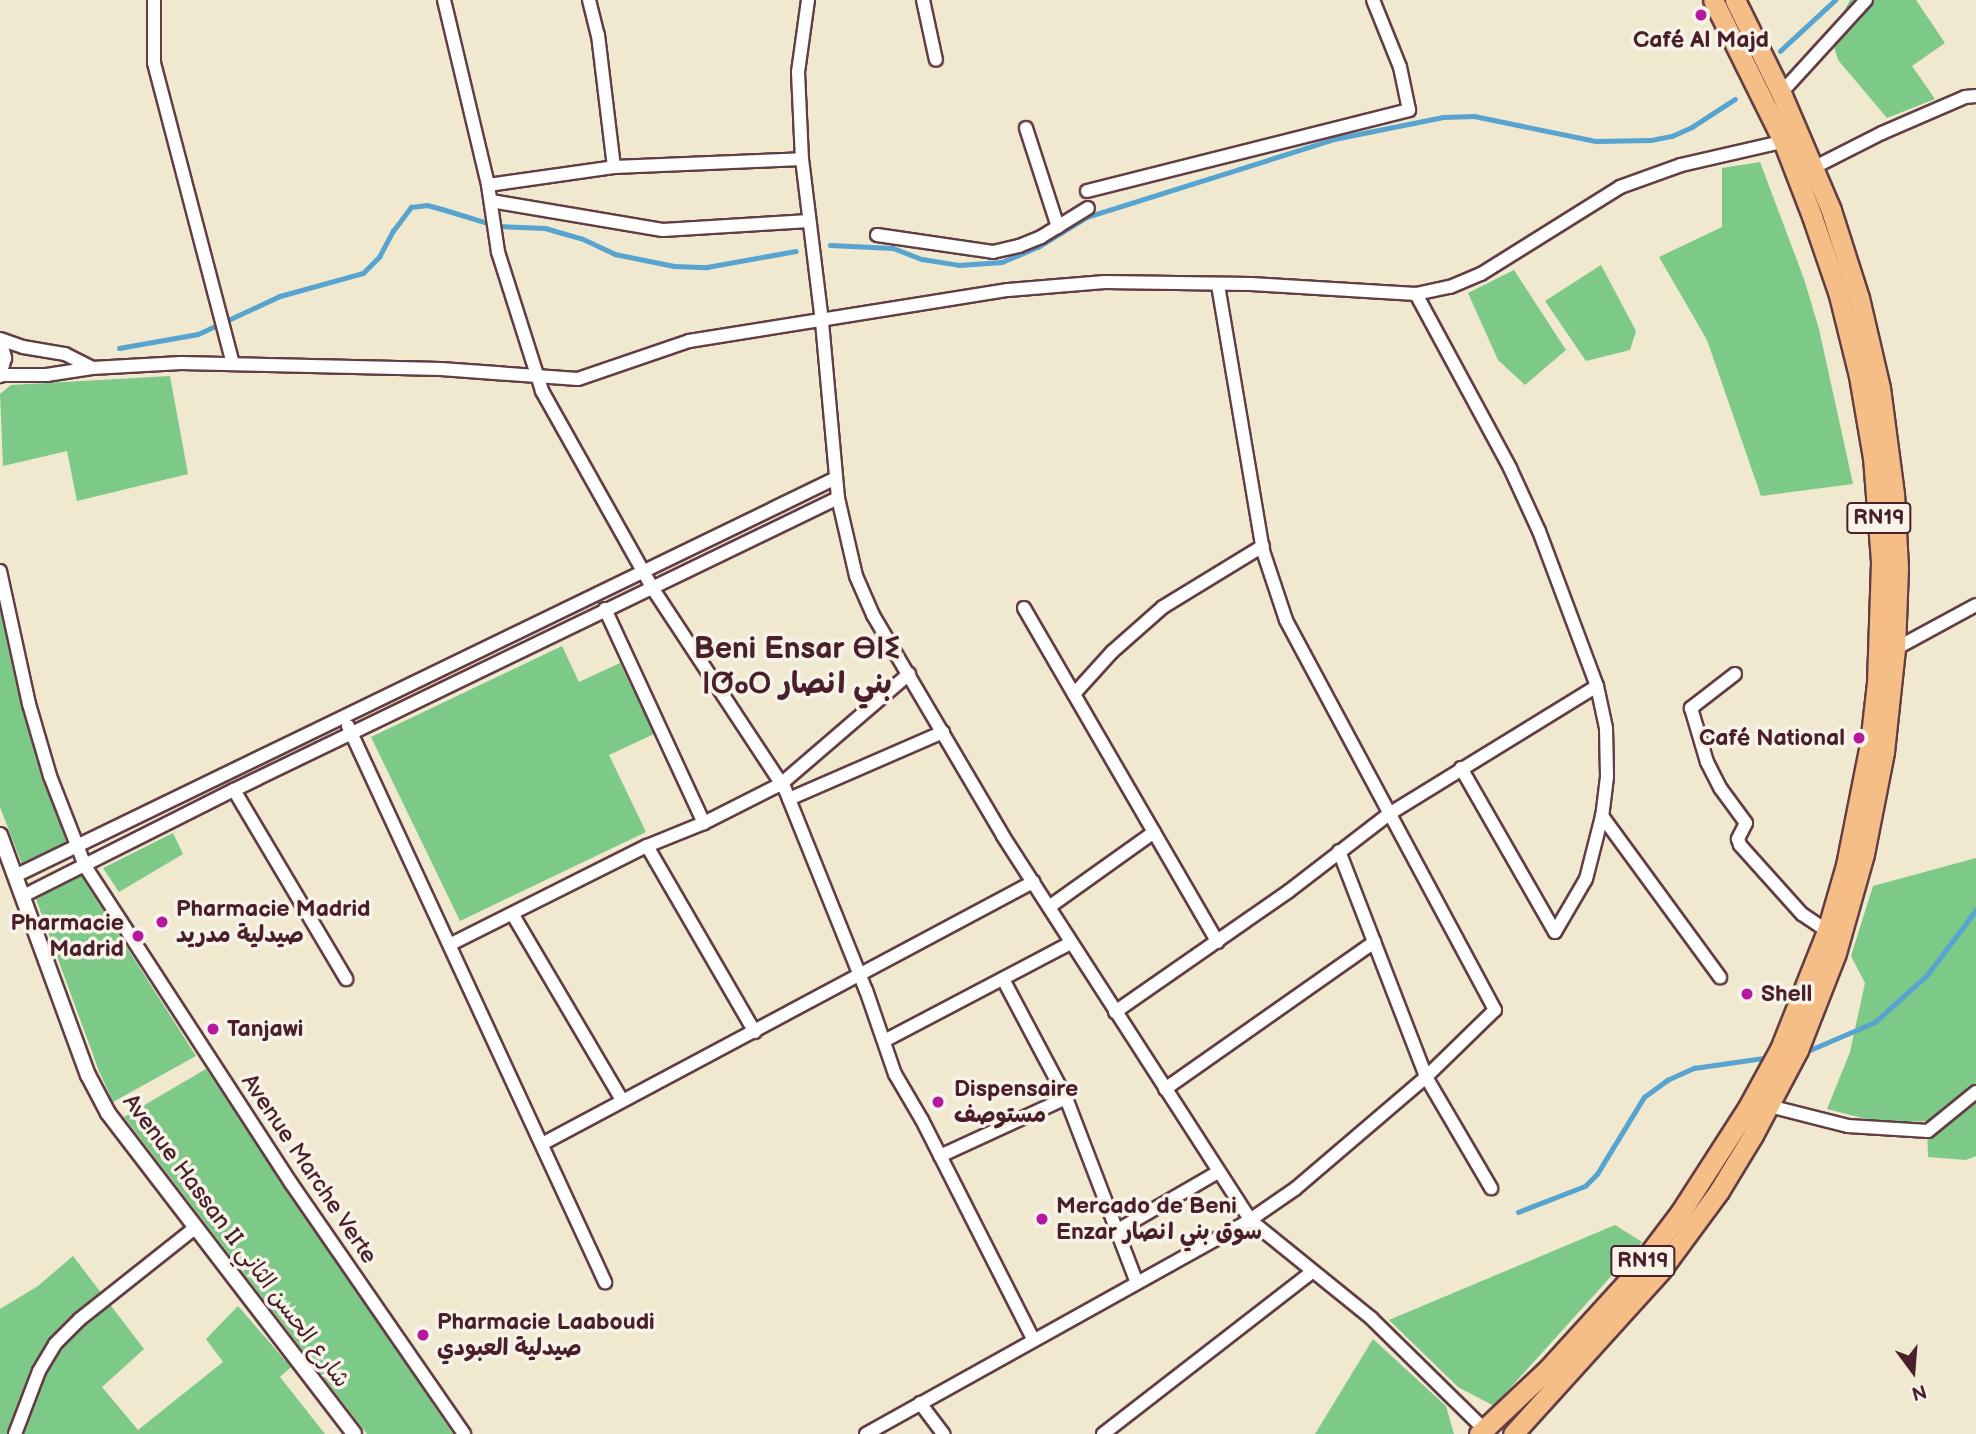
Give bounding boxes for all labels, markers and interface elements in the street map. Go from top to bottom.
marker: Café Al Majd [1693,7,1709,23]
place label: Café Al Majd [1633,26,1769,54]
road number: RN19 [1846,500,1912,536]
district label: Beni Ensar ⴱⵏⵉ ⵏⵚⴰⵔ بني انصار [694,631,900,702]
place label: Café National [1699,724,1845,752]
marker: Café National [1851,730,1867,746]
place label: Pharmacie Madrid صيدلية مدريد [176,895,371,949]
place label: Pharmacie Madrid [10,909,124,963]
marker: Pharmacie Madrid صيدلية مدريد [154,914,170,930]
marker: Pharmacie Madrid [130,928,146,944]
place label: Shell [1761,980,1812,1008]
marker: Shell [1739,986,1755,1002]
place label: Tanjawi [227,1015,303,1043]
marker: Tanjawi [205,1021,221,1037]
street label: Avenue Marche Verte [235,1069,383,1269]
place label: Dispensaire مستوصف [954,1075,1078,1129]
street label: Avenue Hassan II شارع الحسن الثاني [117,1089,355,1393]
marker: Dispensaire مستوصف [928,1092,948,1112]
place label: Mercado de Beni Enzar سوق بني انصار [1056,1192,1262,1246]
marker: Mercado de Beni Enzar سوق بني انصار [1034,1211,1050,1227]
road number: RN19 [1610,1244,1676,1278]
place label: Pharmacie Laaboudi صيدلية العبودي [437,1308,655,1362]
marker: Pharmacie Laaboudi صيدلية العبودي [415,1327,431,1343]
north arrow [1878,1336,1948,1406]
text: N [1909,1379,1929,1405]

